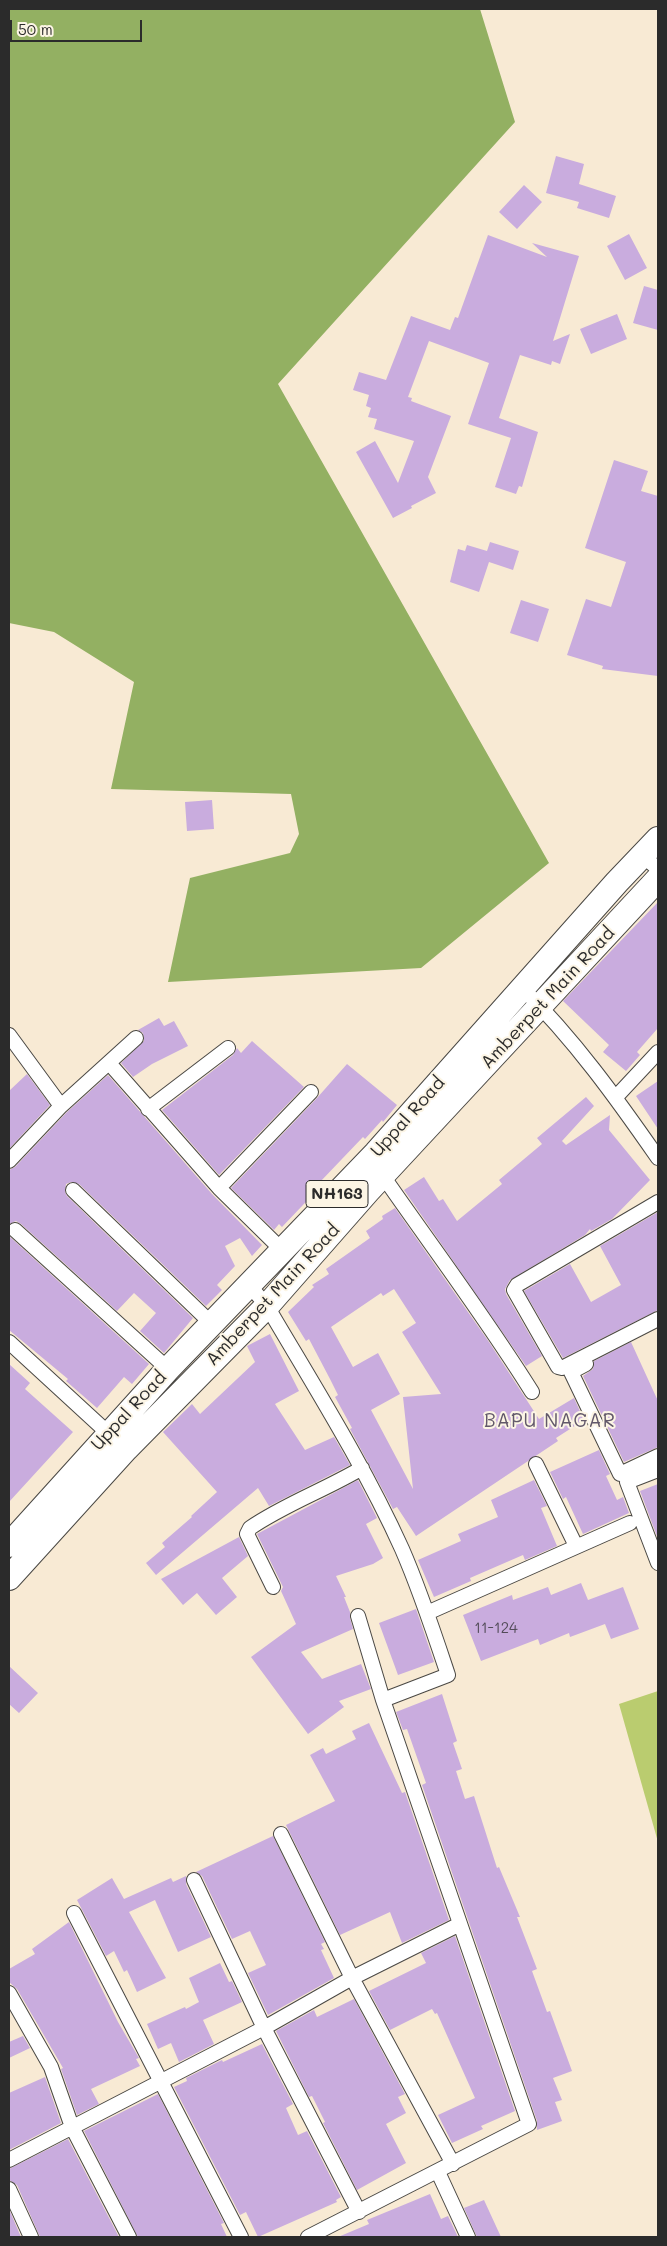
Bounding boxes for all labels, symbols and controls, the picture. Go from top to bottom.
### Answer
scale bar [12,10,145,42]
text: 50 m [18,19,53,39]
street label: Amberpet Main Road [477,923,619,1073]
street label: Uppal Road [366,1072,450,1162]
road number: NH163 [306,1180,368,1208]
street label: Amberpet Main Road [202,1220,344,1370]
street label: Uppal Road [87,1367,171,1455]
district label: BAPU NAGAR [483,1410,617,1432]
house number: 11-124 [474,1619,518,1637]

